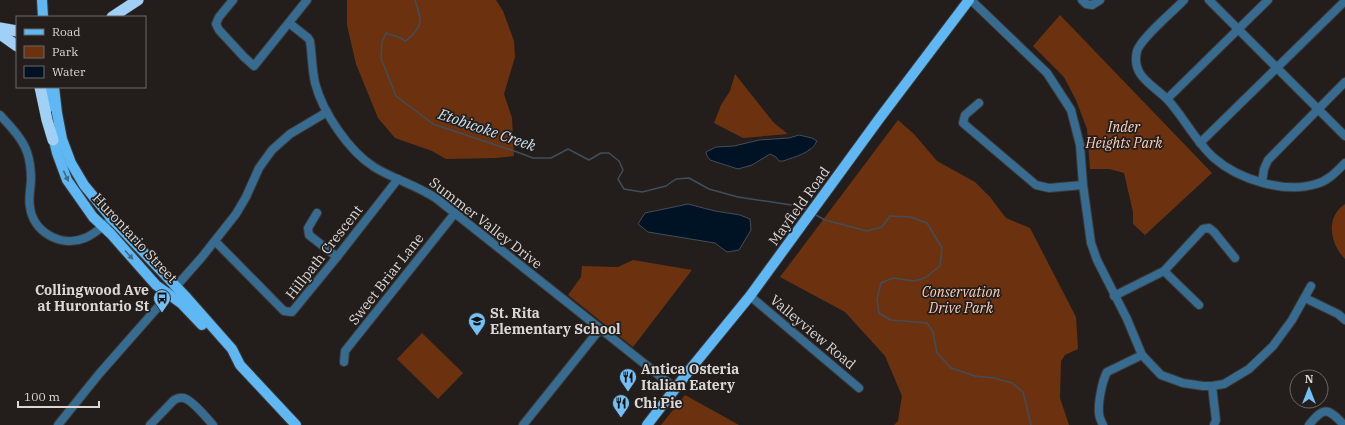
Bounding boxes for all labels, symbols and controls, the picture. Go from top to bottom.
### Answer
legend [16,16,146,88]
text: Road [52,24,81,39]
text: Park [52,44,78,59]
text: Water [52,64,86,79]
water label: Etobicoke Creek [435,104,538,155]
park label: Inder Heights Park [1084,118,1163,152]
street label: Mayfield Road [764,163,834,249]
one-way arrow [63,171,69,182]
street label: Summer Valley Drive [426,173,546,273]
street label: Hurontario Street [89,189,181,287]
street label: Hillpath Crescent [282,201,366,303]
street label: Sweet Briar Lane [345,229,427,329]
one-way arrow [124,250,134,260]
place label: Collingwood Ave at Hurontario St [35,281,149,315]
park label: Conservation Drive Park [922,283,1000,317]
bus stop icon: Collingwood Ave at Hurontario St [152,288,172,313]
street label: Valleyview Road [766,291,860,373]
place label: St. Rita Elementary School [490,304,621,338]
school or university icon: St. Rita Elementary School [467,311,487,336]
place label: Antica Osteria Italian Eatery [641,360,739,394]
restaurant icon: Antica Osteria Italian Eatery [618,367,638,392]
north arrow [1289,369,1329,409]
text: N [1305,372,1314,386]
scale bar [18,383,99,409]
text: 100 m [24,389,60,404]
restaurant icon: Chi Pie [611,393,631,418]
place label: Chi Pie [634,394,683,412]

